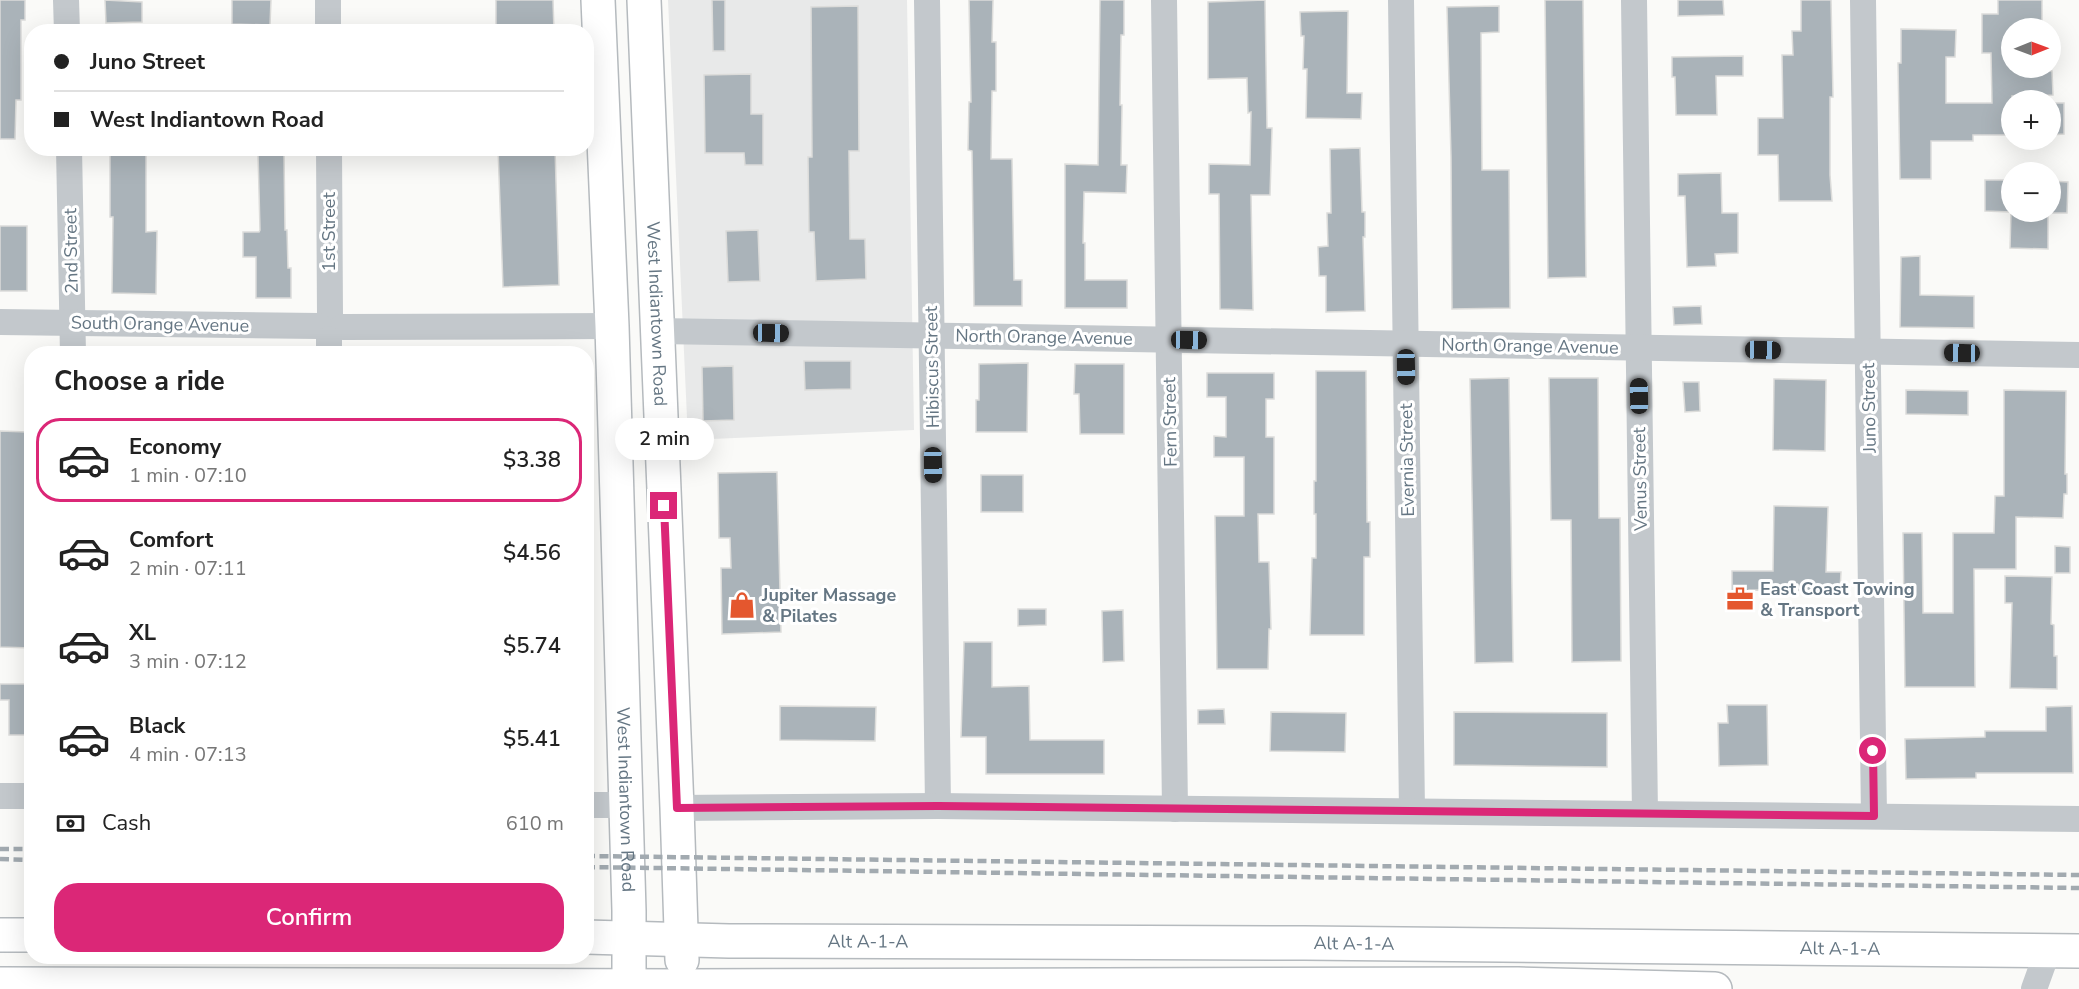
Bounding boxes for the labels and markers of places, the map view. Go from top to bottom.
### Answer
place label: East Coast Towing & Transport [1760,577,1915,622]
place label: Jupiter Massage & Pilates [761,583,896,628]
office icon: East Coast Towing & Transport [1725,584,1755,614]
shop icon: Jupiter Massage & Pilates [727,590,757,620]

